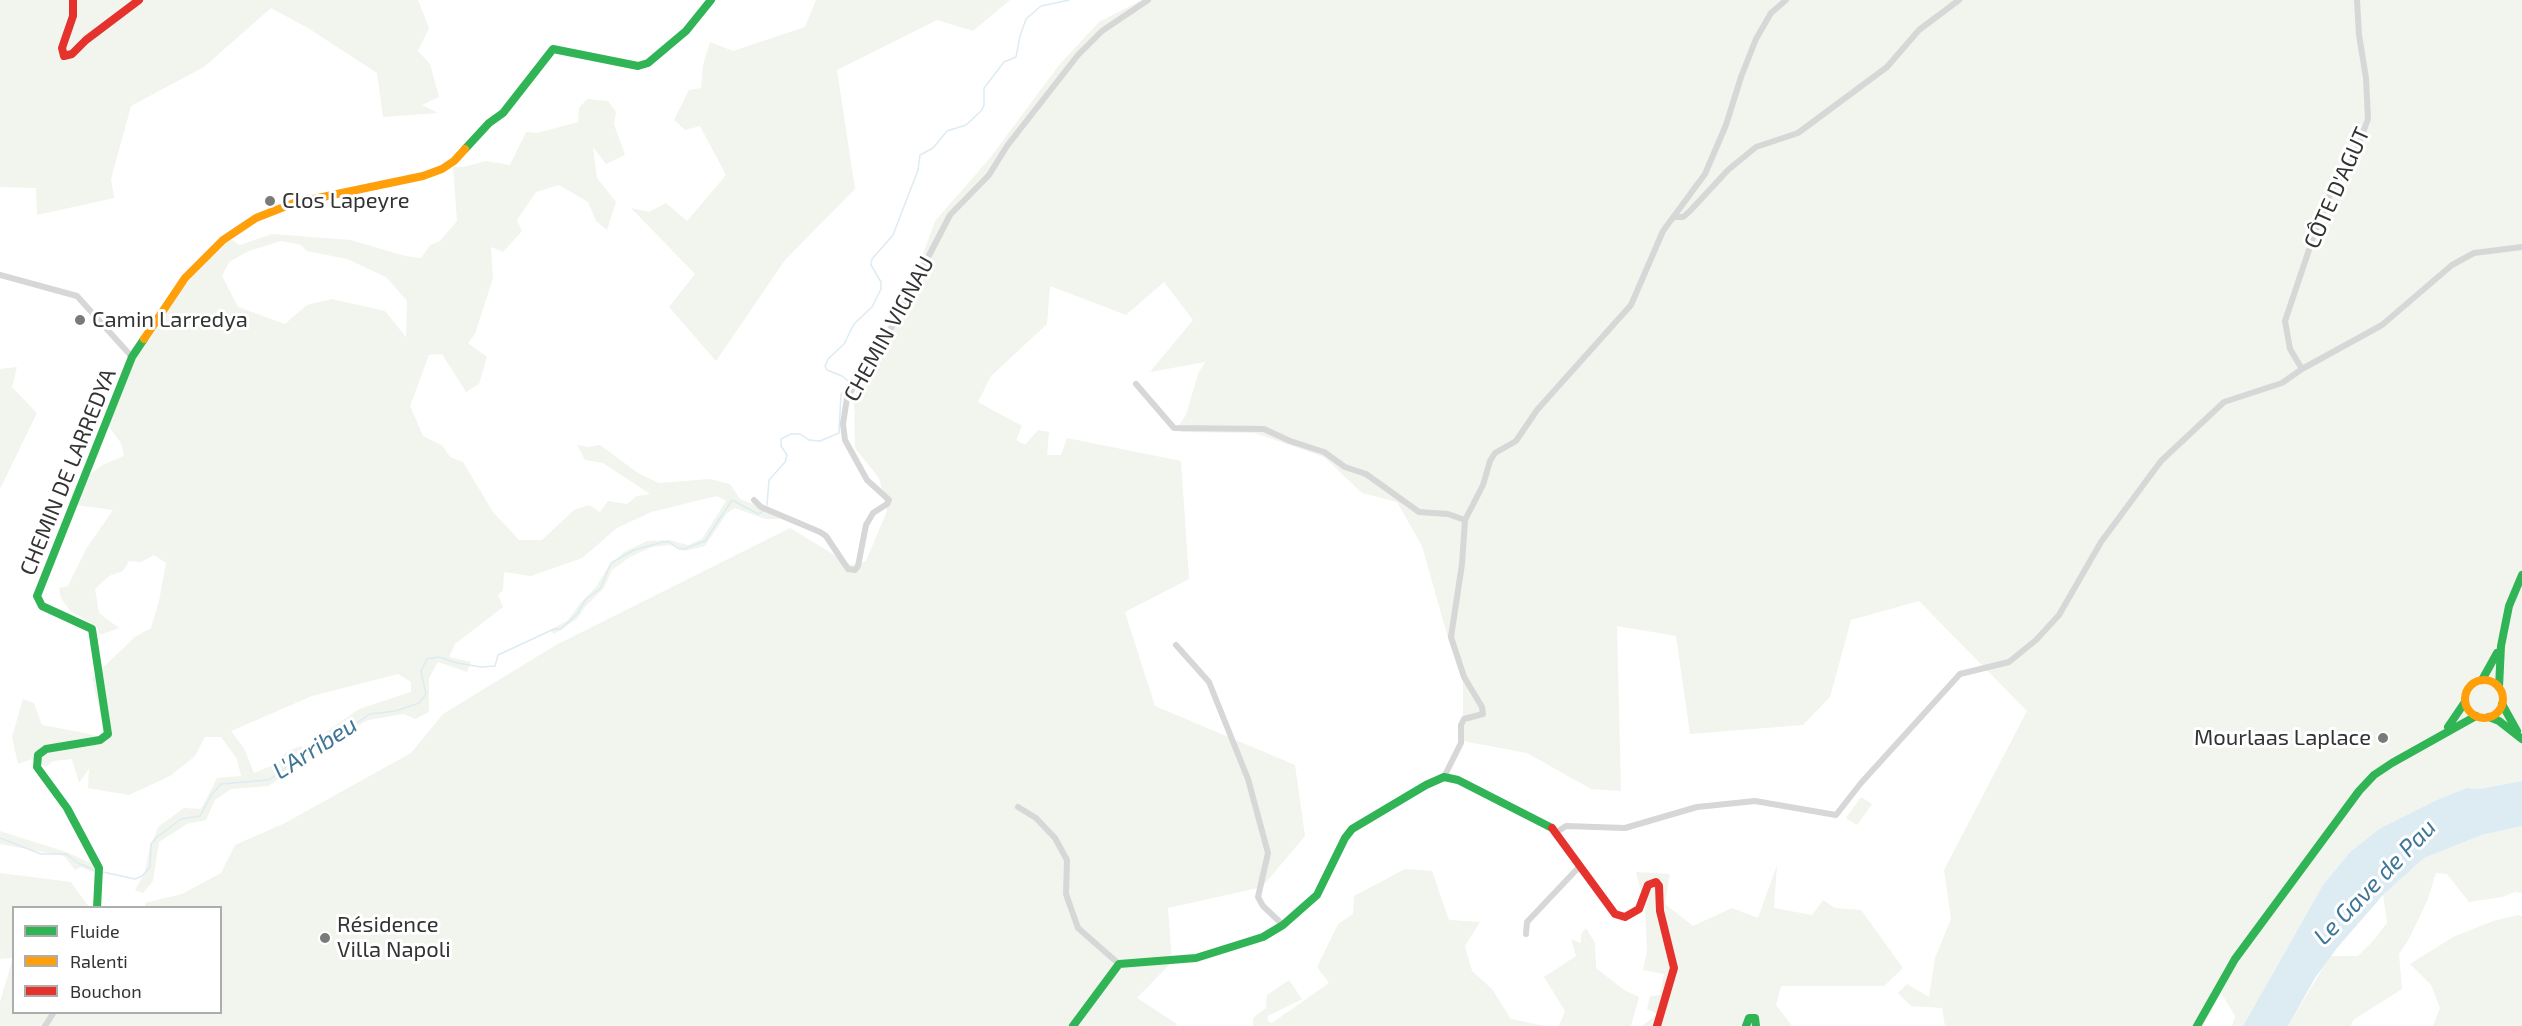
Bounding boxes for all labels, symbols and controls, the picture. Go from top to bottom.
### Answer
street label: CÔTE D'AGUT [2299,123,2375,253]
place label: Clos Lapeyre [282,188,410,214]
marker: Clos Lapeyre [263,194,277,208]
street label: CHEMIN VIGNAU [838,252,940,406]
place label: Camin Larredya [92,307,248,333]
marker: Camin Larredya [73,313,87,327]
street label: CHEMIN DE LARREDYA [14,365,122,579]
water label: L'Arribeu [268,710,362,786]
place label: Mourlaas Laplace [2194,725,2371,751]
marker: Mourlaas Laplace [2376,731,2390,745]
water label: Le Gave de Pau [2308,813,2442,951]
legend [12,906,222,1014]
place label: Résidence Villa Napoli [337,912,451,963]
text: Fluide [70,920,120,942]
marker: Résidence Villa Napoli [318,931,332,945]
text: Ralenti [70,950,128,972]
text: Bouchon [70,980,142,1002]

